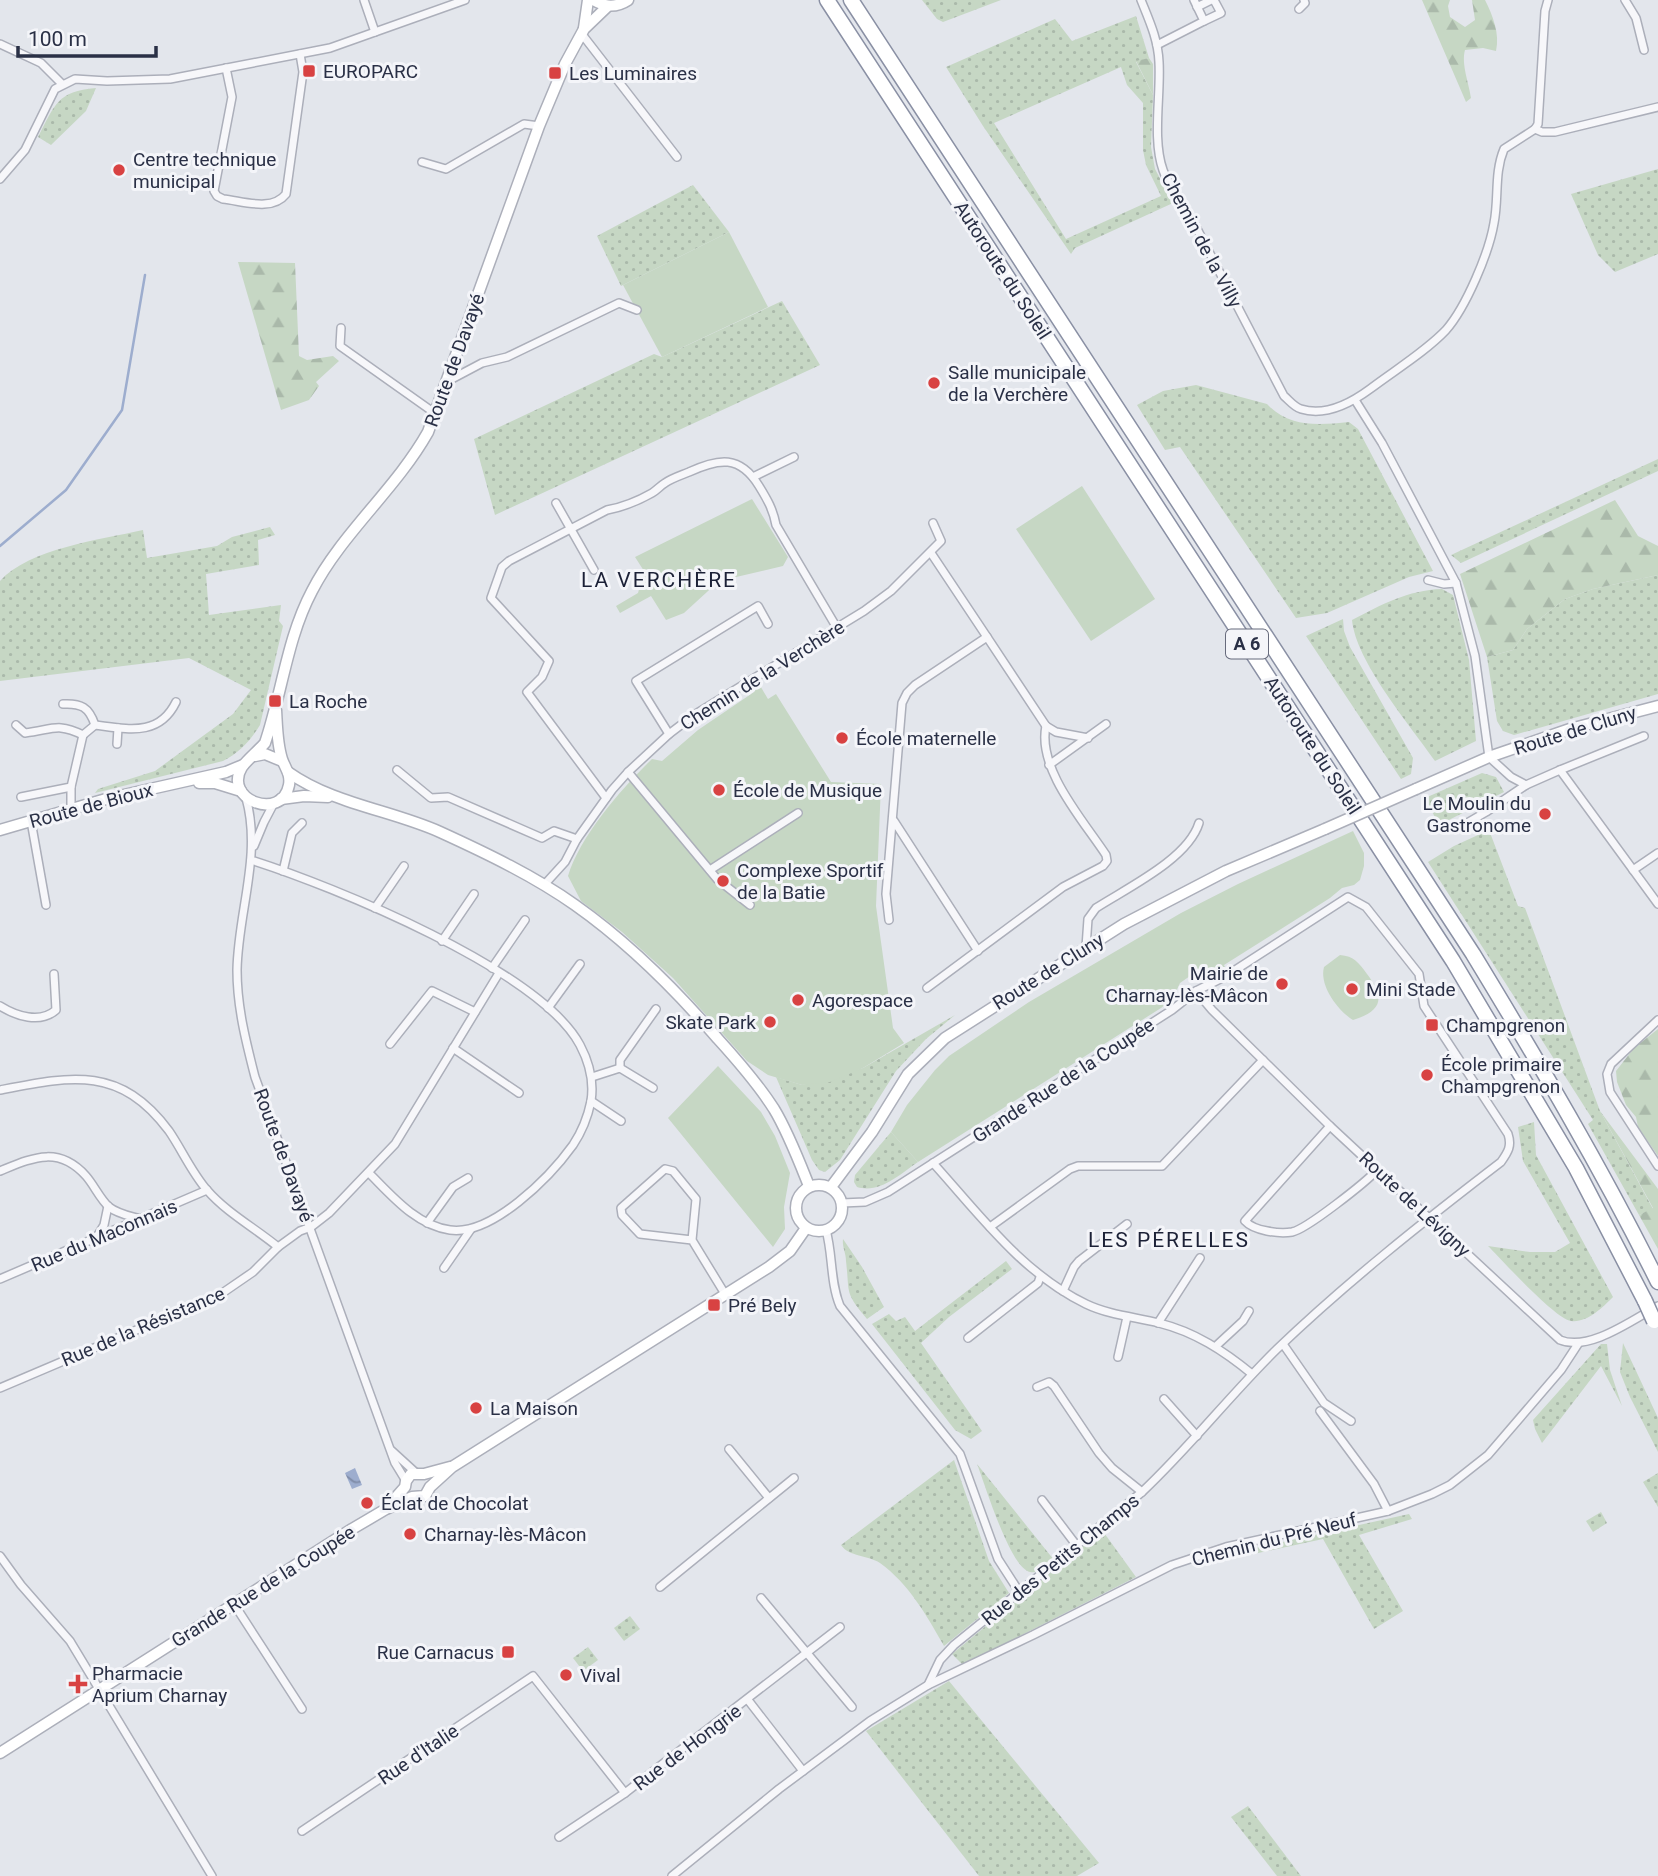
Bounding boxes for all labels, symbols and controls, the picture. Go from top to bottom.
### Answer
scale bar [18,14,156,58]
text: 100 m [28,27,87,51]
place label: EUROPARC [323,60,418,83]
place label: Les Luminaires [569,62,697,85]
marker: EUROPARC [301,63,317,79]
marker: Les Luminaires [547,65,563,81]
place label: Centre technique municipal [133,148,276,193]
marker: Centre technique municipal [111,162,127,178]
street label: Chemin de la Villy [1156,169,1247,312]
street label: Autoroute du Soleil [949,197,1056,344]
street label: Route de Davayé [420,290,489,430]
place label: Salle municipale de la Verchère [948,361,1086,406]
marker: Salle municipale de la Verchère [926,375,942,391]
district label: LA VERCHÈRE [581,568,737,592]
street label: Chemin de la Verchère [676,615,849,735]
road number: A 6 [1226,630,1268,658]
street label: Autoroute du Soleil [1259,672,1366,819]
place label: La Roche [289,690,367,713]
marker: La Roche [267,693,283,709]
street label: Route de Cluny [1511,701,1639,760]
place label: École maternelle [856,727,996,750]
marker: École maternelle [834,730,850,746]
street label: Route de Bioux [27,778,156,833]
place label: École de Musique [733,779,882,802]
marker: École de Musique [711,782,727,798]
place label: Le Moulin du Gastronome [1422,792,1531,837]
marker: Le Moulin du Gastronome [1537,806,1553,822]
place label: Complexe Sportif de la Batie [737,859,884,904]
marker: Complexe Sportif de la Batie [715,873,731,889]
street label: Route de Cluny [989,928,1108,1015]
place label: Mairie de Charnay-lès-Mâcon [1106,962,1268,1007]
marker: Mairie de Charnay-lès-Mâcon [1274,976,1290,992]
place label: Mini Stade [1366,978,1456,1001]
marker: Mini Stade [1344,981,1360,997]
place label: Agorespace [812,989,913,1012]
marker: Agorespace [790,992,806,1008]
place label: Skate Park [665,1011,756,1034]
street label: Grande Rue de la Coupée [968,1013,1158,1148]
marker: Skate Park [762,1014,778,1030]
place label: Champgrenon [1446,1014,1565,1037]
marker: Champgrenon [1424,1017,1440,1033]
place label: École primaire Champgrenon [1441,1053,1562,1098]
marker: École primaire Champgrenon [1419,1067,1435,1083]
street label: Route de Davayé [249,1085,318,1225]
street label: Route de Lévigny [1354,1147,1475,1262]
street label: Rue du Maconnais [28,1194,181,1277]
district label: LES PÉRELLES [1088,1228,1250,1252]
street label: Rue de la Résistance [58,1282,228,1371]
place label: Pré Bely [728,1294,797,1317]
marker: Pré Bely [706,1297,722,1313]
place label: La Maison [490,1397,578,1420]
marker: La Maison [468,1400,484,1416]
street label: Rue des Petits Champs [977,1489,1144,1630]
place label: Éclat de Chocolat [381,1492,529,1515]
marker: Éclat de Chocolat [359,1495,375,1511]
street label: Chemin du Pré Neuf [1189,1508,1359,1571]
street label: Grande Rue de la Coupée [167,1521,359,1652]
place label: Charnay-lès-Mâcon [424,1523,586,1546]
marker: Charnay-lès-Mâcon [402,1526,418,1542]
place label: Rue Carnacus [377,1641,494,1664]
marker: Rue Carnacus [500,1644,516,1660]
place label: Pharmacie Aprium Charnay [92,1662,227,1707]
place label: Vival [580,1664,621,1687]
marker: Vival [558,1667,574,1683]
marker: Pharmacie Aprium Charnay [70,1676,86,1692]
street label: Rue de Hongrie [629,1699,746,1795]
street label: Rue d'Italie [374,1719,463,1790]

